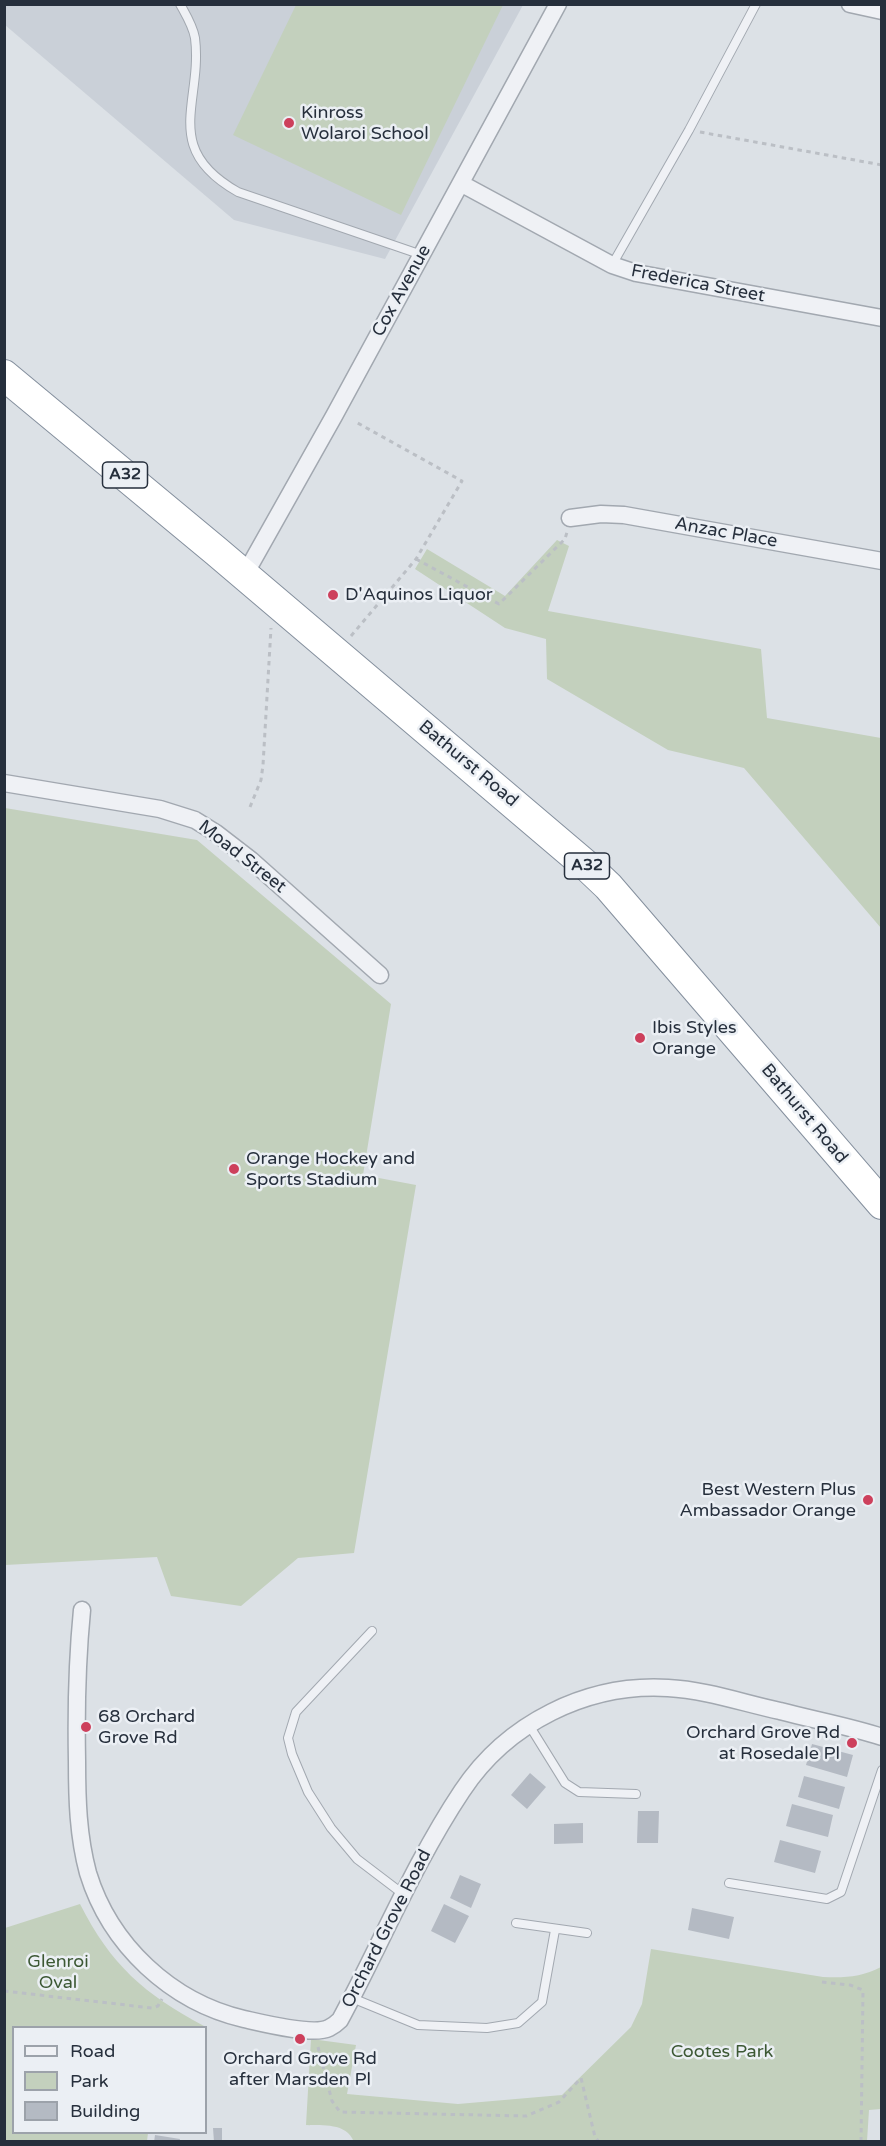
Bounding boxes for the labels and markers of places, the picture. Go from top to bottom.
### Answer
place label: Kinross Wolaroi School [301,102,429,144]
marker: Kinross Wolaroi School [282,116,296,130]
place label: D'Aquinos Liquor [345,584,493,606]
marker: D'Aquinos Liquor [326,588,340,602]
place label: Ibis Styles Orange [652,1017,737,1060]
marker: Ibis Styles Orange [633,1031,647,1045]
place label: Orange Hockey and Sports Stadium [246,1148,415,1190]
marker: Orange Hockey and Sports Stadium [227,1162,241,1176]
place label: Best Western Plus Ambassador Orange [679,1479,856,1522]
marker: Best Western Plus Ambassador Orange [861,1493,875,1507]
place label: 68 Orchard Grove Rd [98,1706,195,1748]
marker: 68 Orchard Grove Rd [79,1720,93,1734]
place label: Orchard Grove Rd at Rosedale Pl [686,1722,840,1764]
marker: Orchard Grove Rd at Rosedale Pl [845,1736,859,1750]
marker: Orchard Grove Rd after Marsden Pl [293,2032,307,2046]
place label: Orchard Grove Rd after Marsden Pl [223,2048,377,2090]

